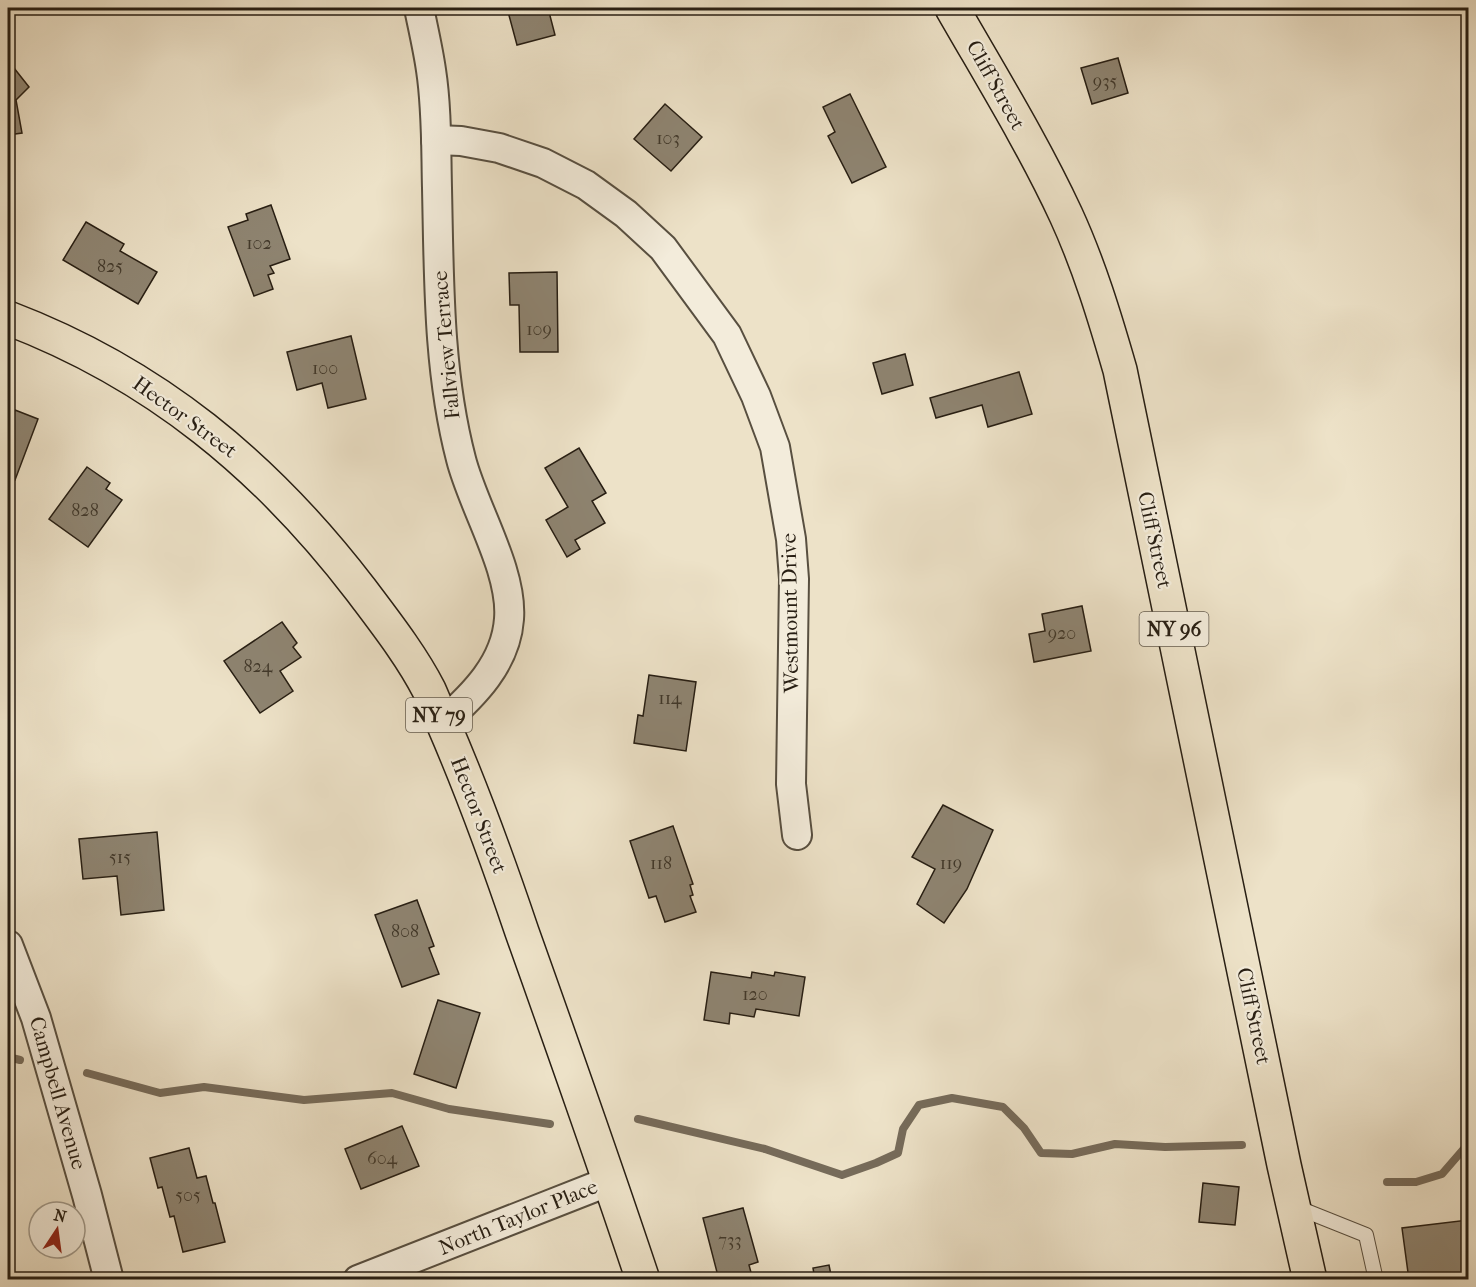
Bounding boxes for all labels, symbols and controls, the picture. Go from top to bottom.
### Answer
street label: Cliff Street [962,36,1031,134]
house number: 935 [1093,71,1118,92]
house number: 103 [656,128,680,149]
house number: 102 [246,233,272,254]
house number: 825 [97,256,123,277]
street label: Fallview Terrace [428,270,464,420]
house number: 109 [526,319,552,340]
house number: 100 [312,358,338,379]
street label: Hector Street [128,371,242,463]
street label: Cliff Street [1133,489,1177,591]
house number: 828 [71,500,99,521]
street label: Westmount Drive [777,533,803,694]
road number: NY 96 [1140,612,1208,646]
house number: 920 [1048,623,1076,644]
house number: 824 [244,656,273,677]
house number: 114 [658,688,682,709]
road number: NY 79 [406,698,472,732]
street label: Hector Street [446,753,512,877]
house number: 515 [109,847,131,868]
house number: 118 [650,853,672,874]
house number: 119 [940,853,962,874]
house number: 808 [391,921,419,942]
street label: Cliff Street [1232,965,1276,1067]
house number: 120 [742,984,768,1005]
street label: Campbell Avenue [25,1014,91,1172]
house number: 604 [367,1148,397,1169]
street label: North Taylor Place [435,1174,601,1260]
house number: 505 [175,1185,201,1206]
north arrow [27,1200,87,1260]
text: N [52,1205,69,1227]
house number: 733 [718,1230,742,1251]

